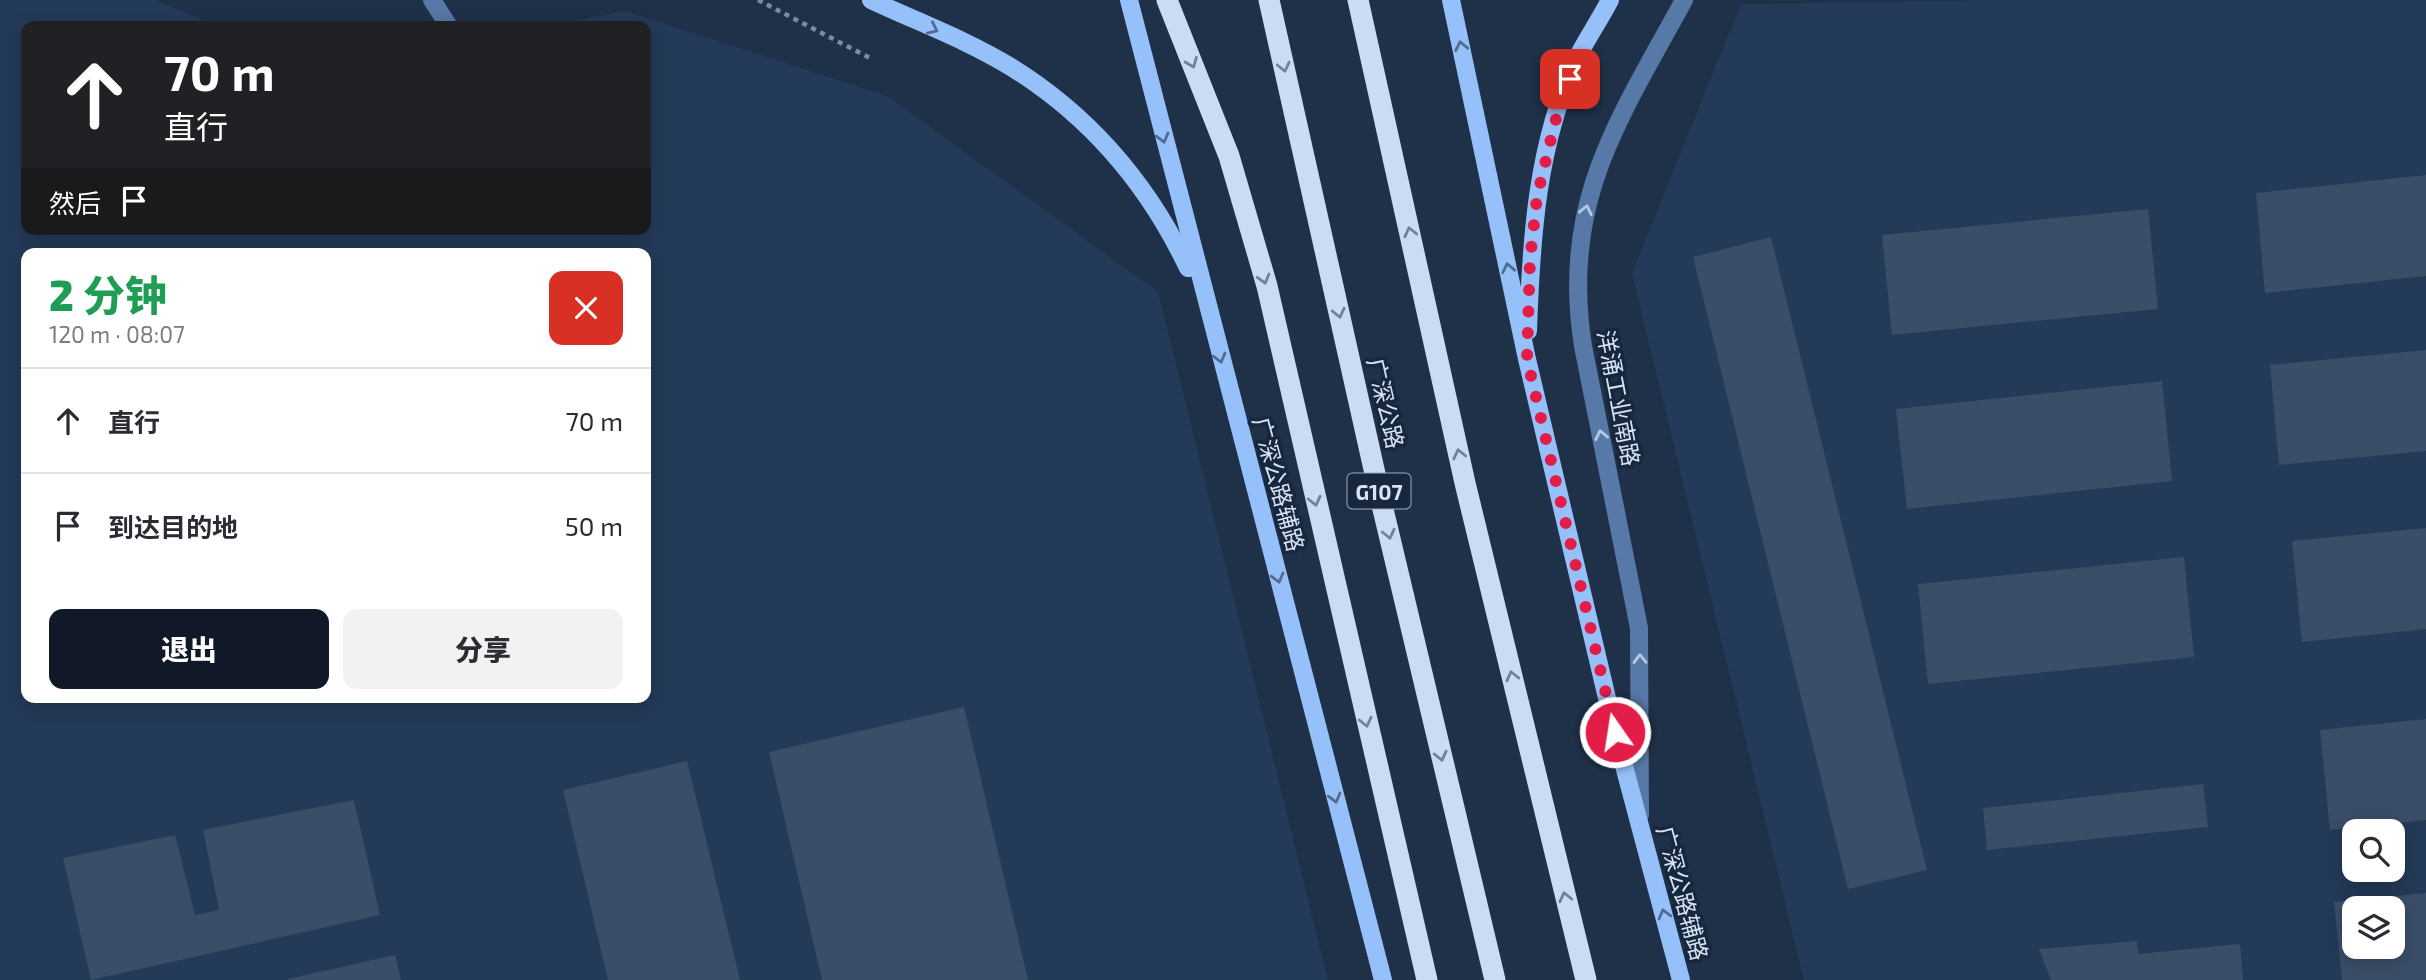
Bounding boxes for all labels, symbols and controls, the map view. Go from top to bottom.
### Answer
one-way arrow [926,21,938,35]
one-way arrow [1454,40,1469,52]
text: 70 m [164,42,275,101]
icon: ahead [49,49,140,140]
pin [1540,49,1600,109]
one-way arrow [1183,57,1197,69]
icon: arrive [1551,60,1589,98]
one-way arrow [1276,61,1290,73]
text: 直行 [164,107,228,145]
one-way arrow [1155,131,1169,143]
icon: arrive [115,182,153,220]
text: 然后 [49,187,101,218]
one-way arrow [1577,204,1592,216]
one-way arrow [1403,226,1418,238]
one-way arrow [1501,262,1516,274]
text: 2 分钟 [49,269,167,319]
button: close [549,271,623,345]
one-way arrow [1256,273,1271,285]
one-way arrow [1331,307,1345,319]
text: 120 m · 08:07 [49,320,185,348]
street label: 洋涌工业南路 [1592,328,1646,468]
one-way arrow [1212,352,1226,364]
street label: 广深公路 [1362,355,1410,451]
icon: ahead [49,402,87,440]
text: 70 m [565,405,623,436]
text: 直行 [108,406,160,437]
street label: 广深公路辅路 [1248,414,1310,554]
one-way arrow [1595,429,1610,441]
one-way arrow [1453,449,1467,461]
road number: G107 [1348,474,1410,508]
one-way arrow [1307,494,1321,506]
icon: arrive [49,507,87,545]
text: 50 m [565,510,623,541]
text: 到达目的地 [108,511,238,542]
one-way arrow [1381,528,1395,540]
one-way arrow [1270,572,1284,584]
button: 退出 [49,609,329,689]
button: 分享 [343,609,623,689]
one-way arrow [1632,653,1648,664]
one-way arrow [1505,670,1520,682]
position arrow [1578,695,1652,769]
one-way arrow [1357,716,1372,728]
one-way arrow [1433,750,1448,762]
one-way arrow [1327,792,1342,804]
map controls [2342,819,2405,959]
button: search [2342,819,2405,882]
street label: 广深公路辅路 [1652,823,1714,963]
one-way arrow [1559,891,1573,903]
button: layers [2342,896,2405,959]
one-way arrow [1658,908,1672,920]

